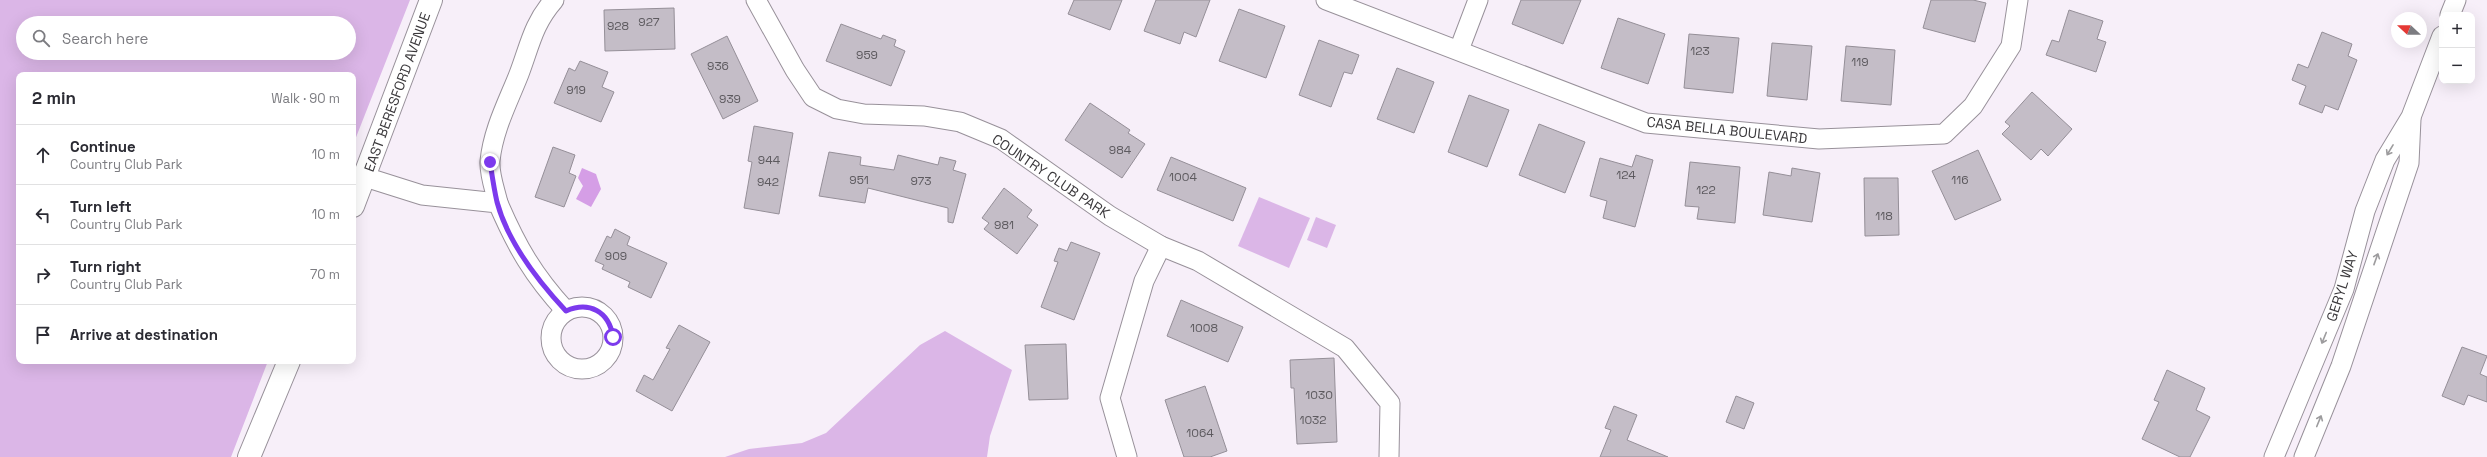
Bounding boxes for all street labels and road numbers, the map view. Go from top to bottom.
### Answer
street label: EAST BERESFORD AVENUE [360,10,434,174]
street label: CASA BELLA BOULEVARD [1646,113,1808,147]
street label: COUNTRY CLUB PARK [989,130,1114,222]
street label: GERYL WAY [2322,248,2362,324]

